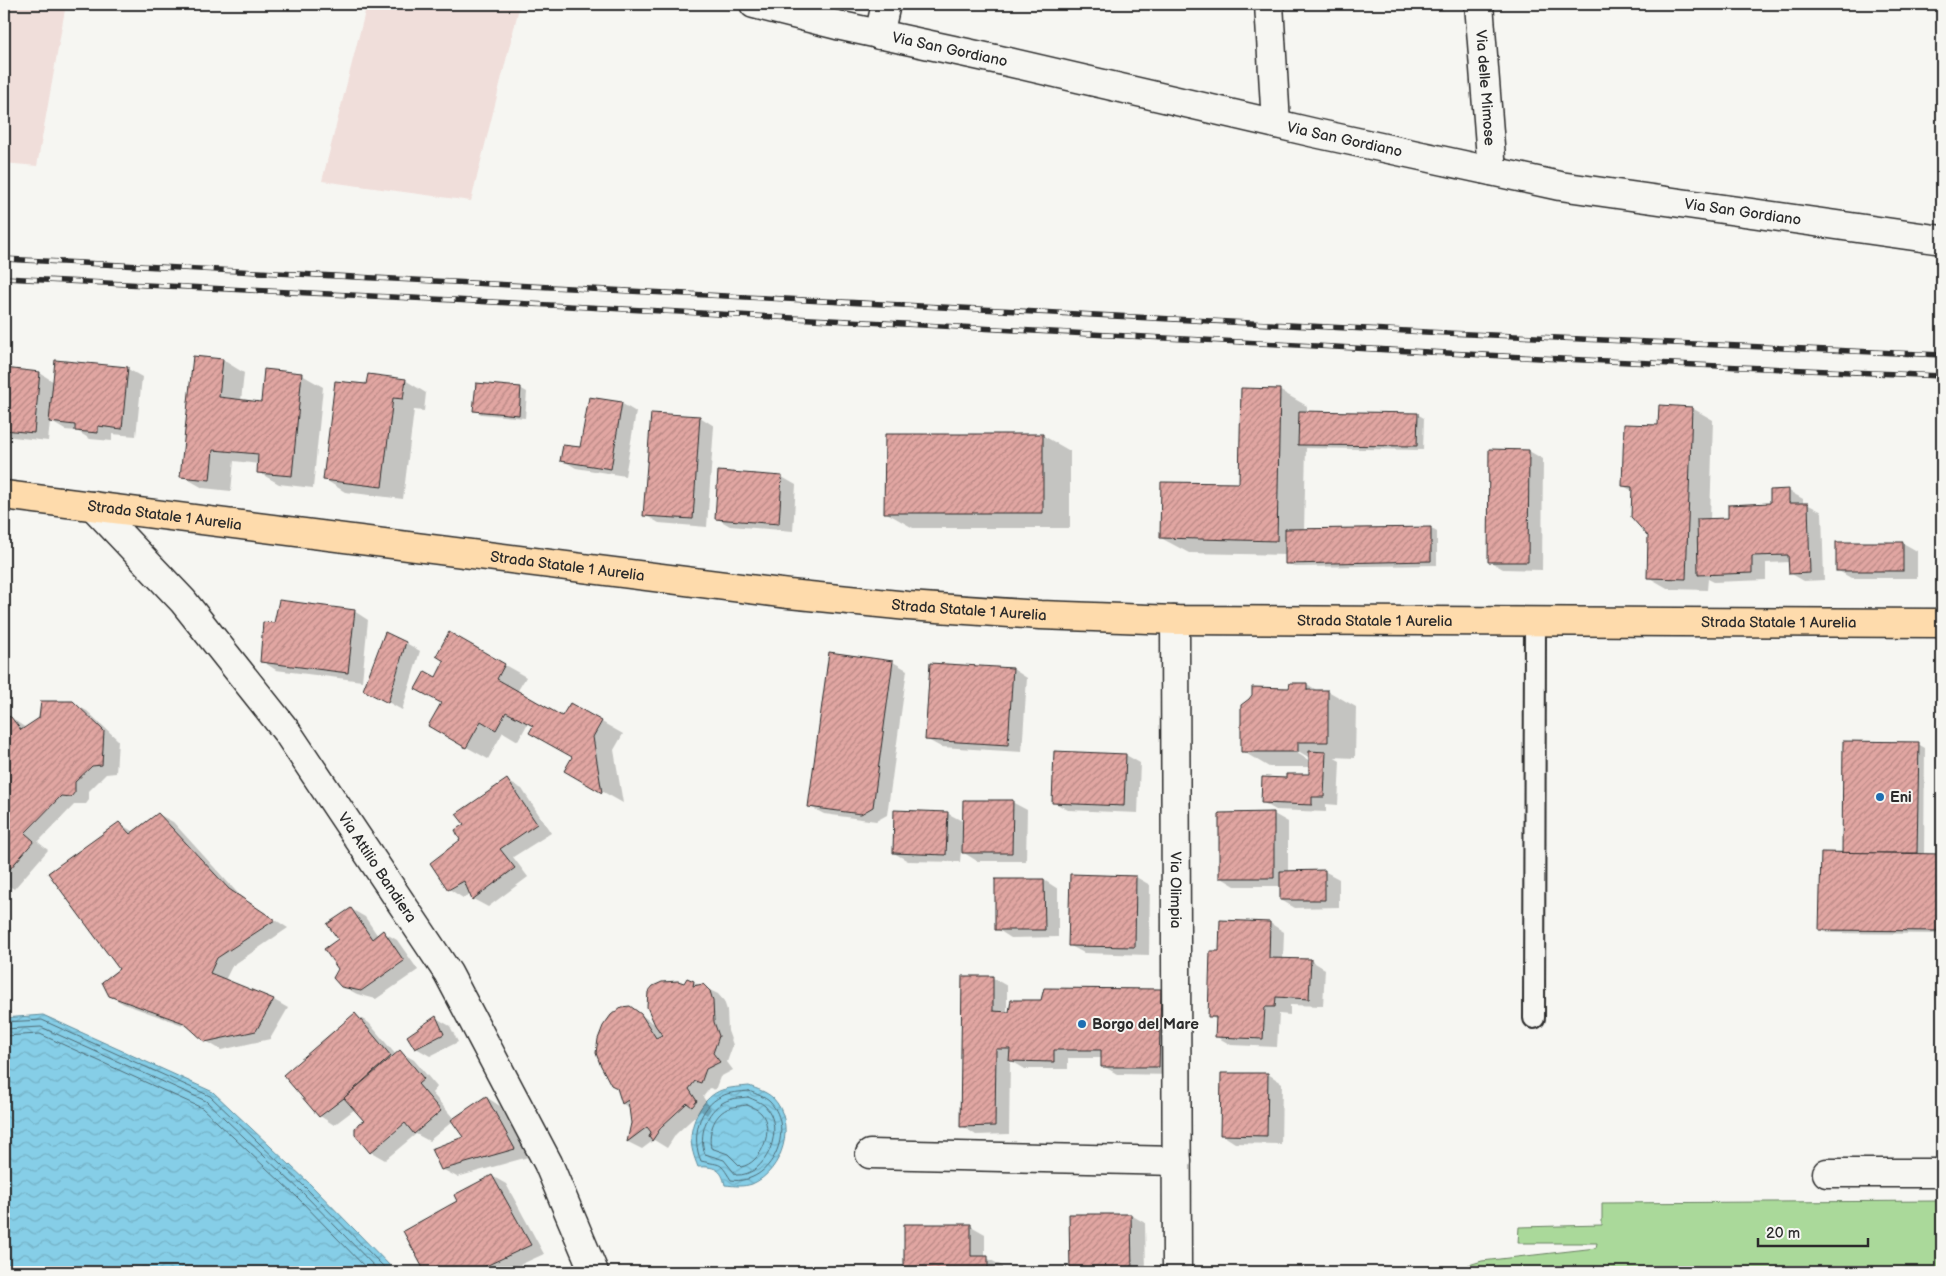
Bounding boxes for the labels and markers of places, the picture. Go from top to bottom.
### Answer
place label: Eni [1890,788,1912,807]
marker: Eni [1874,791,1886,803]
place label: Borgo del Mare [1092,1015,1199,1034]
marker: Borgo del Mare [1076,1018,1088,1030]

